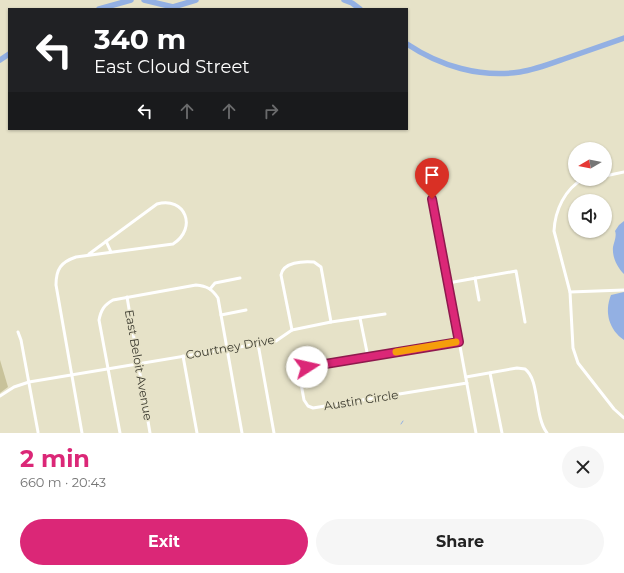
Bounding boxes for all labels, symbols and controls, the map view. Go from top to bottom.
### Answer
text: 340 m [94,22,186,56]
icon: left [28,24,80,76]
text: East Cloud Street [94,56,250,78]
icon: left [134,100,156,122]
icon: ahead [176,100,198,122]
icon: ahead [218,100,240,122]
icon: right [260,100,282,122]
north arrow [568,142,612,186]
map controls [568,142,612,238]
pin [415,158,449,199]
icon: arrive [421,164,443,186]
button: sound [568,194,612,238]
street label: East Beloit Avenue [122,308,156,422]
street label: Courtney Drive [184,332,276,362]
position arrow [286,346,328,388]
street label: Austin Circle [323,387,399,413]
text: 2 min [20,444,90,473]
button: close [562,446,604,488]
text: 660 m · 20:43 [20,474,106,490]
button: Exit [20,519,308,565]
button: Share [316,519,604,565]

